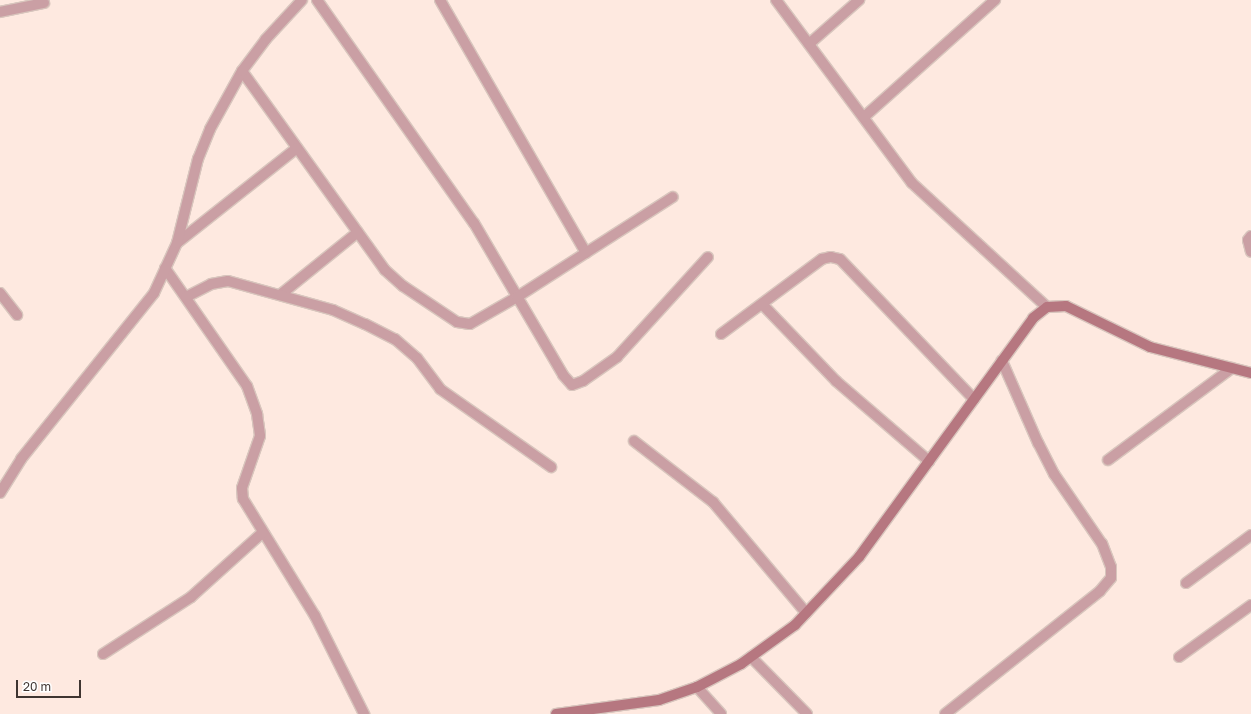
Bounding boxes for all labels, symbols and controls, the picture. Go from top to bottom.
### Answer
scale bar [18,672,83,698]
text: 20 m [23,679,51,694]

